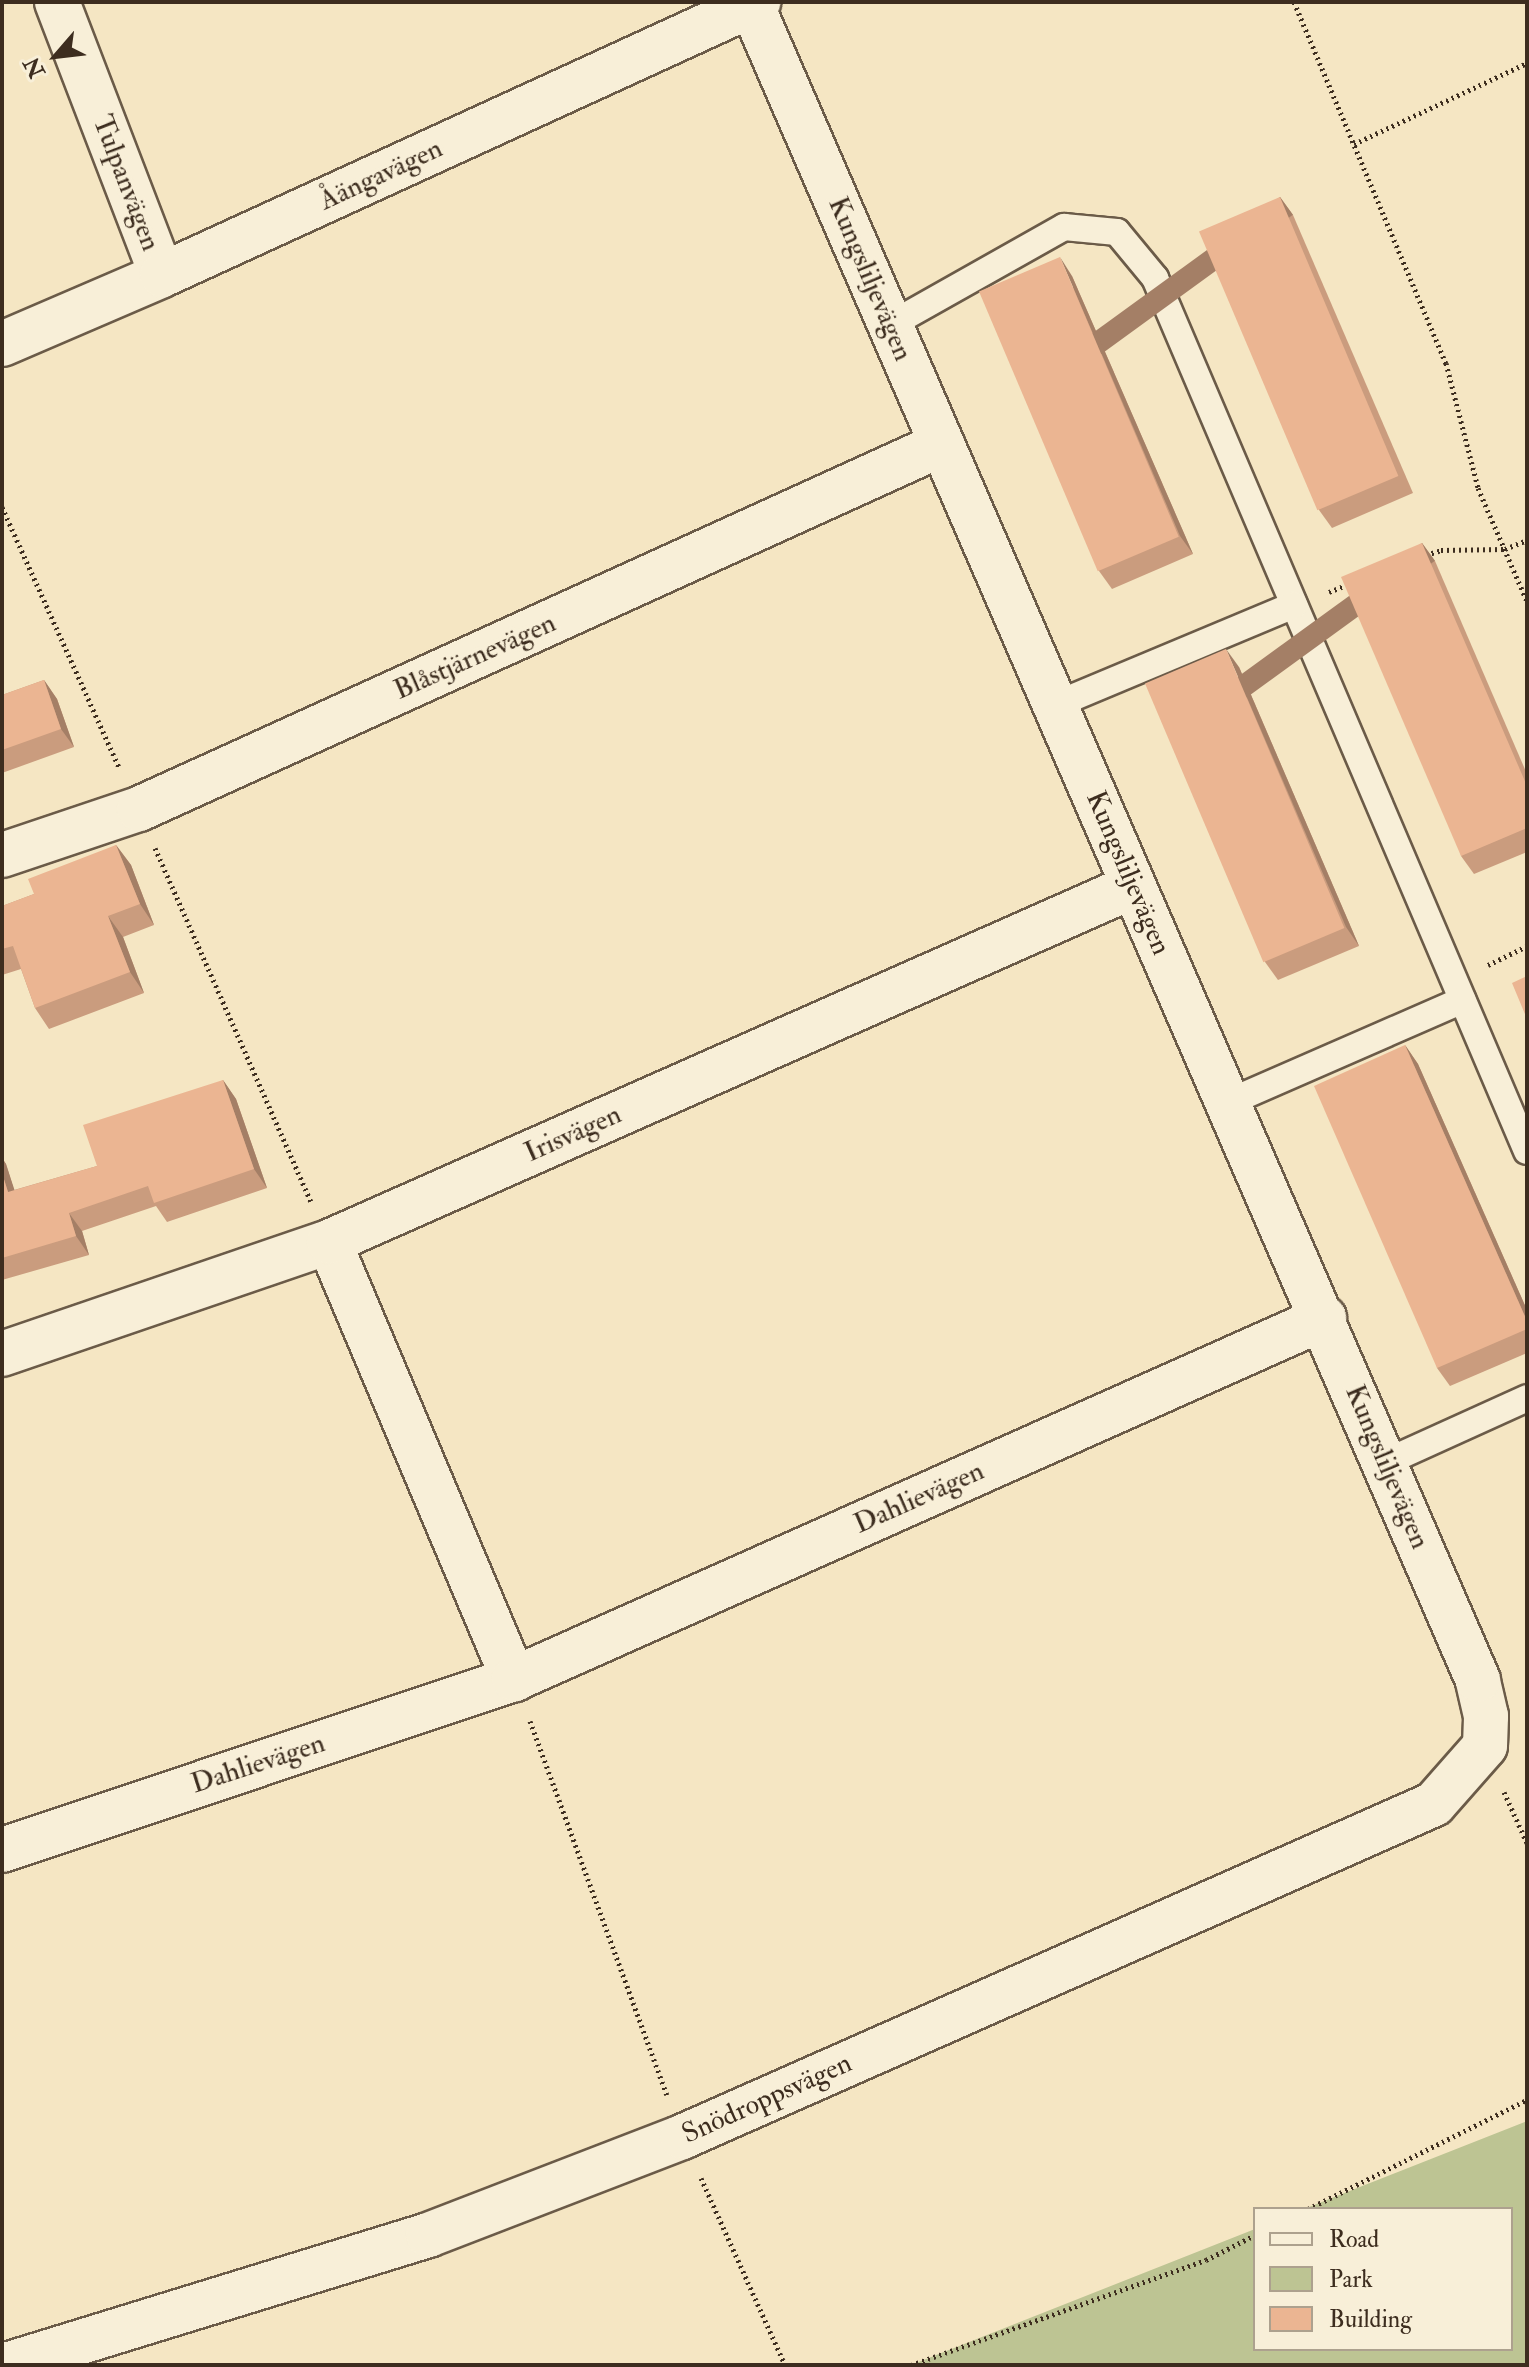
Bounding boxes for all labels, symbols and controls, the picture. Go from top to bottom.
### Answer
north arrow [16,16,96,96]
text: N [18,52,52,83]
street label: Tulpanvägen [85,110,167,256]
street label: Åängavägen [314,132,448,218]
street label: Kungsliljevägen [820,192,920,366]
street label: Blåstjärnevägen [389,606,561,708]
street label: Kungsliljevägen [1078,786,1178,960]
street label: Irisvägen [520,1098,626,1170]
street label: Kungsliljevägen [1337,1380,1437,1554]
street label: Dahlievägen [849,1454,989,1542]
street label: Dahlievägen [187,1727,329,1801]
street label: Snödroppsvägen [677,2047,857,2151]
legend [1253,2207,1513,2351]
text: Road [1329,2224,1379,2255]
text: Park [1329,2264,1373,2295]
text: Building [1329,2304,1412,2335]

